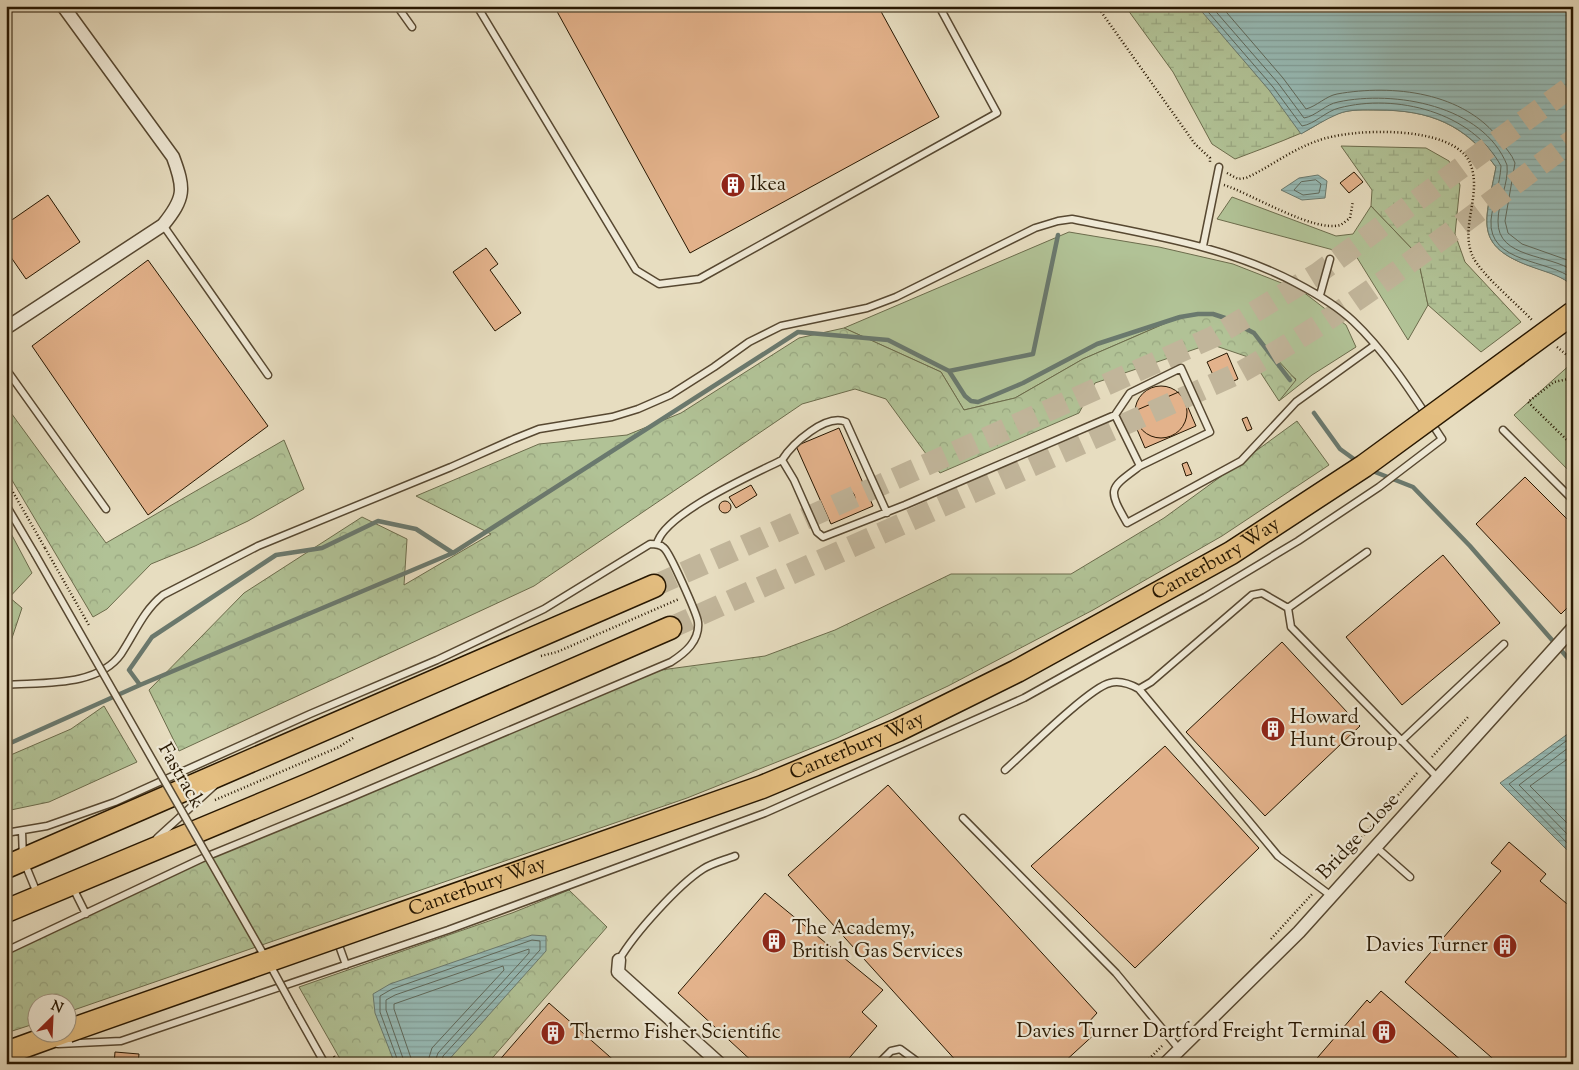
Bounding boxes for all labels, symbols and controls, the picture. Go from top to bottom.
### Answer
place label: Ikea [750,171,786,200]
building icon: Ikea [720,172,746,198]
street label: Canterbury Way [1147,510,1286,608]
place label: Howard Hunt Group [1290,704,1397,756]
street label: Canterbury Way [785,705,930,788]
building icon: Howard Hunt Group [1260,716,1286,742]
street label: Fastrack [150,738,210,814]
street label: Bridge Close [1311,787,1407,887]
street label: Canterbury Way [405,849,550,925]
place label: The Academy, British Gas Services [792,915,963,967]
building icon: The Academy, British Gas Services [761,928,787,954]
place label: Davies Turner [1366,932,1488,961]
building icon: Davies Turner [1492,933,1518,959]
north arrow [28,992,78,1042]
text: N [47,997,66,1019]
place label: Davies Turner Dartford Freight Terminal [1017,1018,1366,1047]
place label: Thermo Fisher Scientific [570,1019,781,1048]
building icon: Davies Turner Dartford Freight Terminal [1371,1019,1397,1045]
building icon: Thermo Fisher Scientific [540,1020,566,1046]

